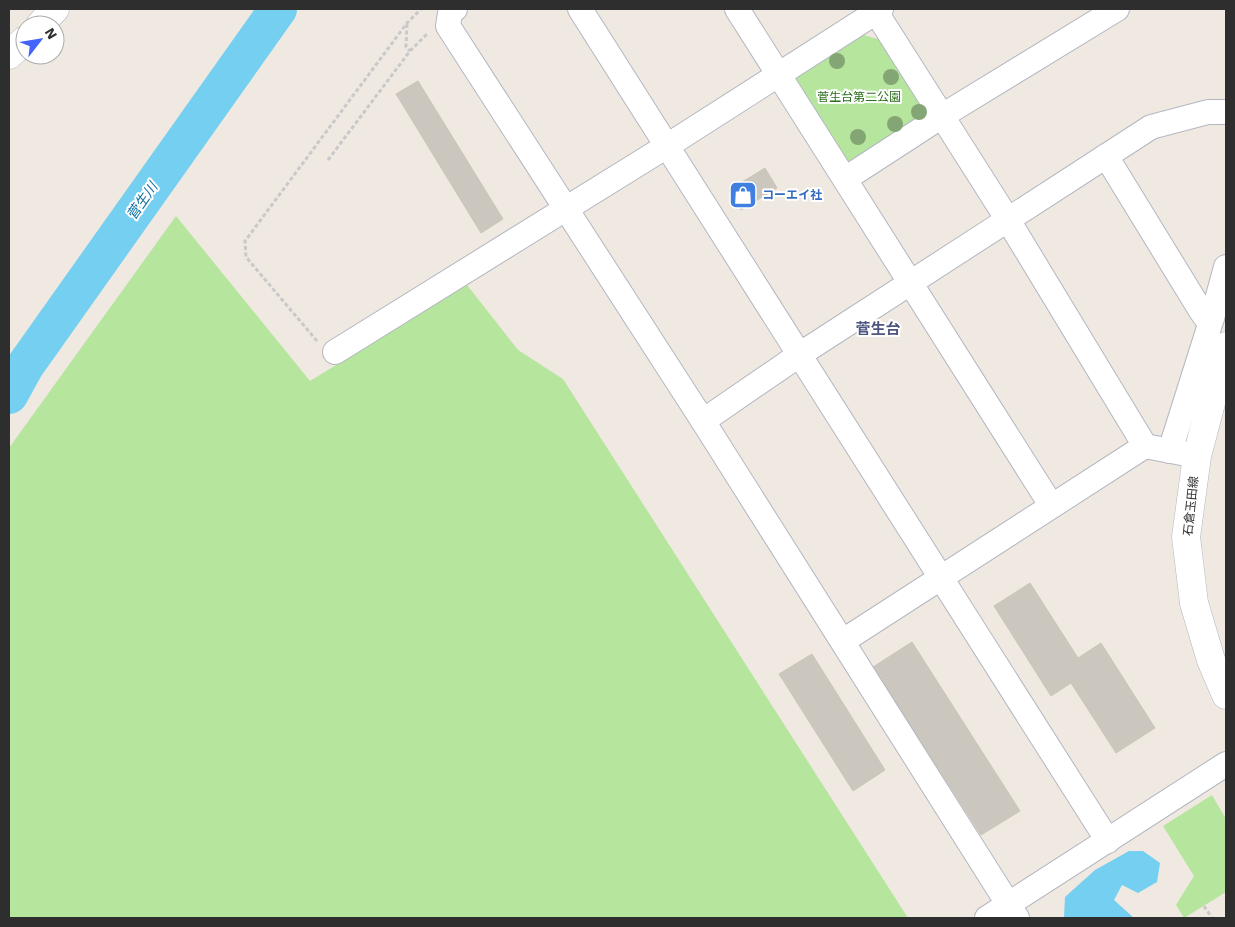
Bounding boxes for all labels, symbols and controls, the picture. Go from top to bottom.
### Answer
north arrow [15,15,65,65]
text: N [42,25,61,42]
park label: 菅生台第二公園 [817,90,901,104]
water label: 菅生川 [123,178,162,223]
shop icon: コーエイ社 [728,180,758,210]
place label: コーエイ社 [762,188,822,202]
district label: 菅生台 [855,320,901,338]
street label: 石倉玉田線 [1181,475,1201,537]

